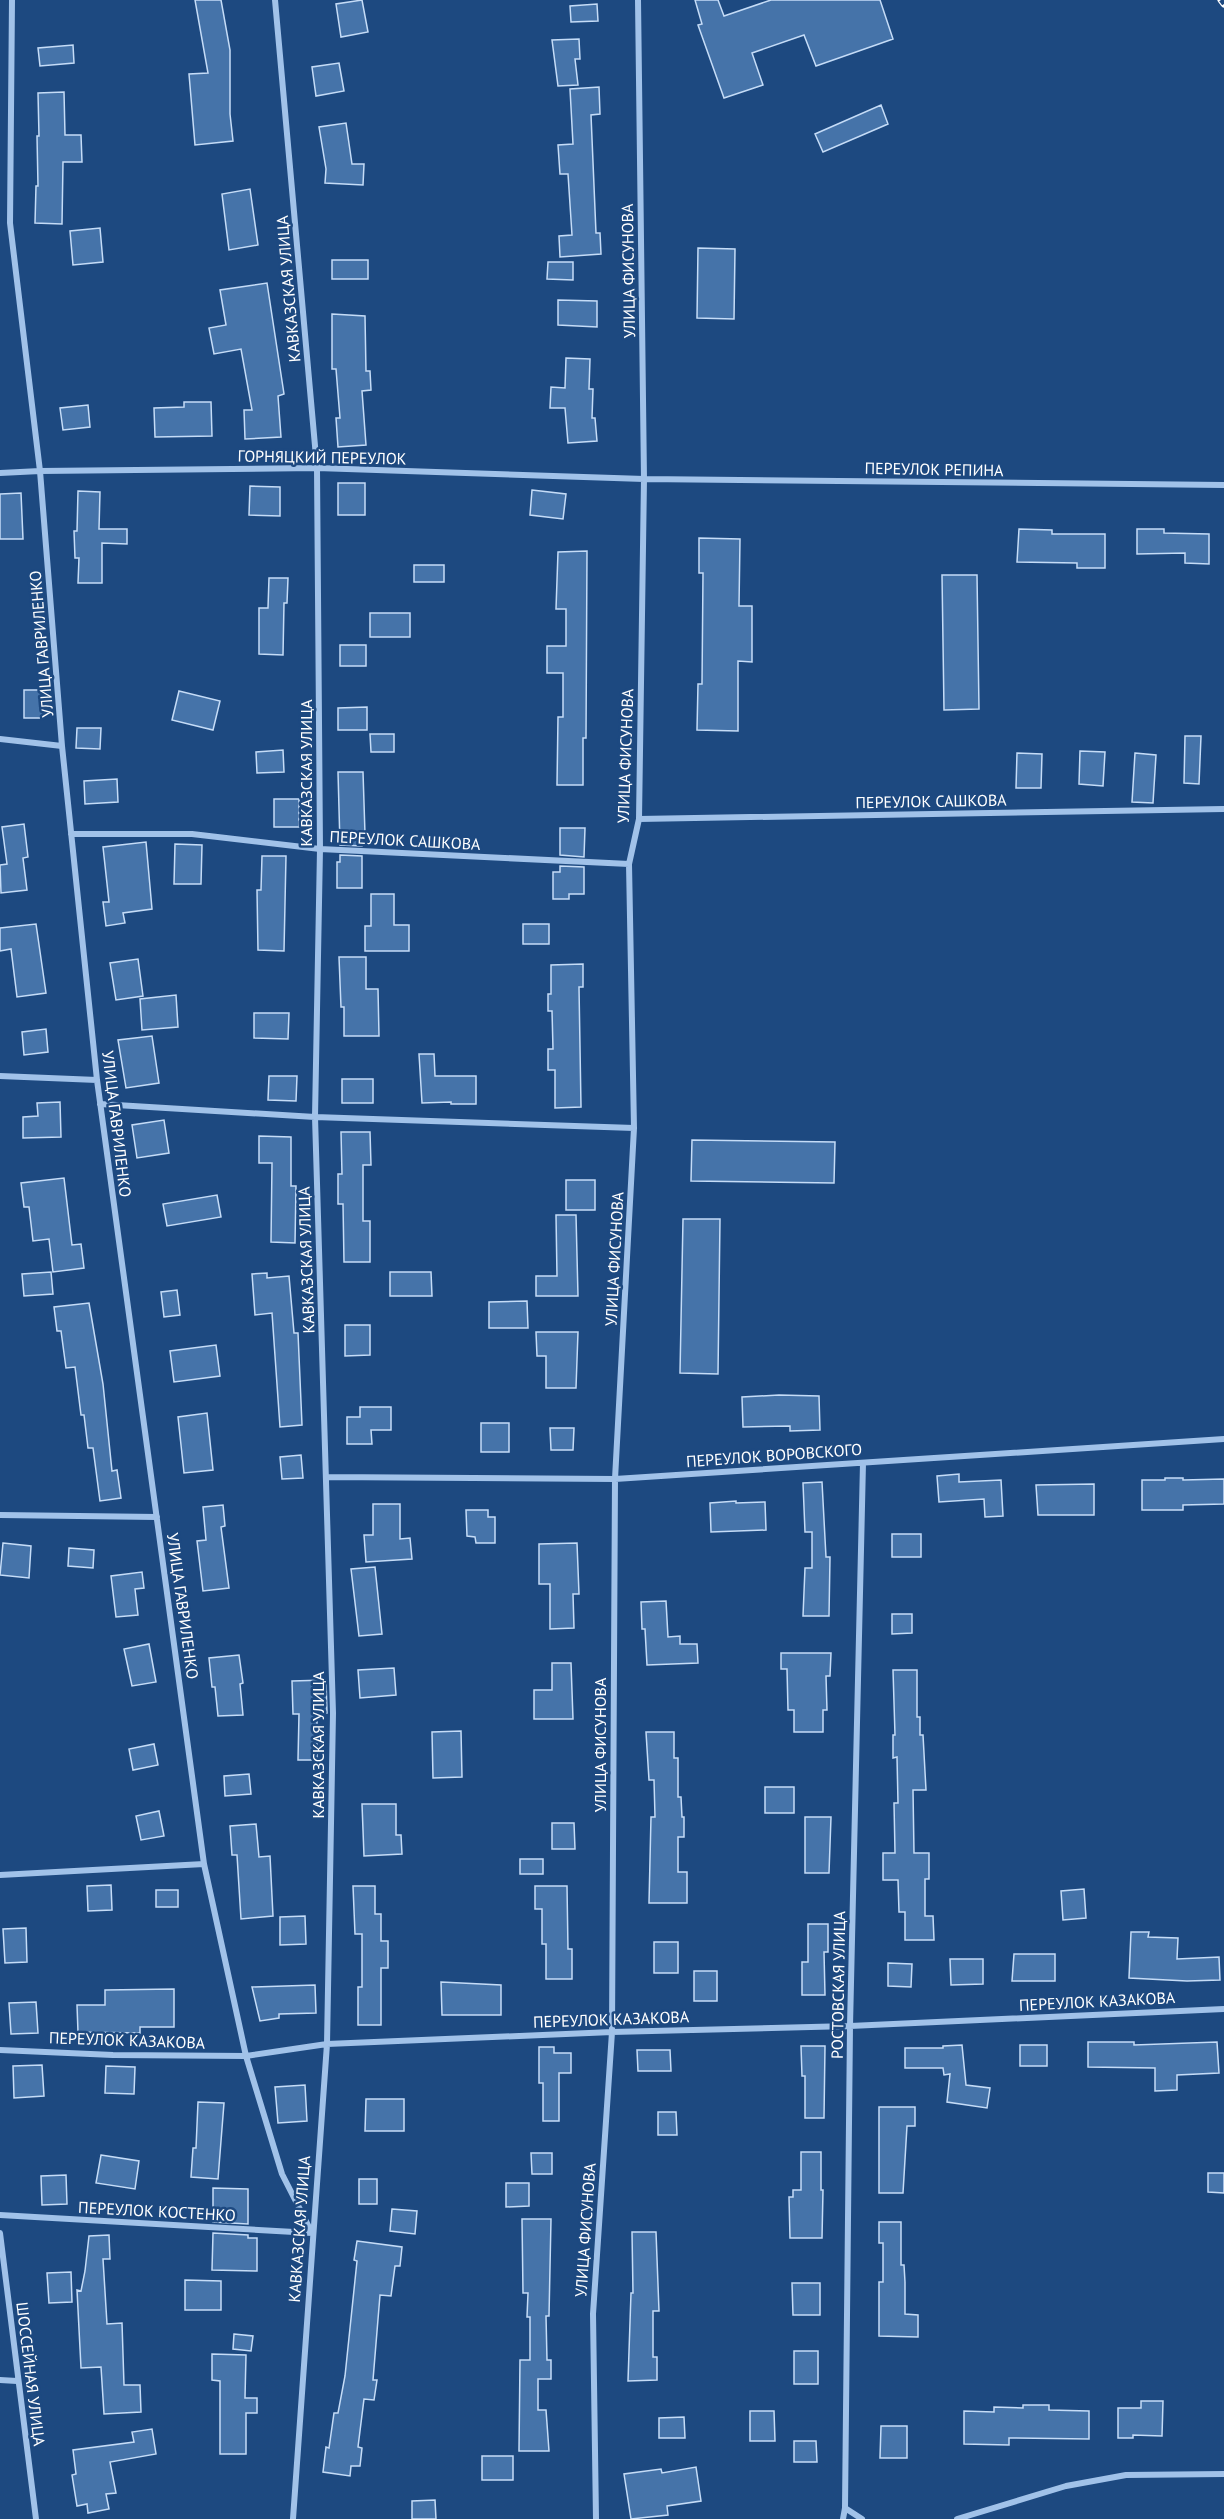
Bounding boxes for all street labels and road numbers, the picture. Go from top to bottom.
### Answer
street label: УЛИЦА ФИСУНОВА [617,203,639,338]
street label: КАВКАЗСКАЯ УЛИЦА [272,214,304,363]
street label: ГОРНЯЦКИЙ ПЕРЕУЛОК [237,446,407,468]
street label: ПЕРЕУЛОК РЕПИНА [864,458,1004,480]
street label: УЛИЦА ГАВРИЛЕНКО [25,570,57,718]
street label: УЛИЦА ФИСУНОВА [613,688,637,824]
street label: КАВКАЗСКАЯ УЛИЦА [296,699,316,847]
street label: ПЕРЕУЛОК САШКОВА [855,790,1007,812]
street label: ПЕРЕУЛОК САШКОВА [329,826,482,854]
street label: УЛИЦА ГАВРИЛЕНКО [98,1050,136,1198]
street label: КАВКАЗСКАЯ УЛИЦА [293,1186,319,1334]
street label: УЛИЦА ФИСУНОВА [600,1191,628,1327]
street label: ПЕРЕУЛОК ВОРОВСКОГО [685,1439,863,1471]
street label: УЛИЦА ГАВРИЛЕНКО [163,1532,203,1680]
street label: КАВКАЗСКАЯ УЛИЦА [308,1671,328,1819]
street label: УЛИЦА ФИСУНОВА [590,1677,610,1812]
street label: РОСТОВСКАЯ УЛИЦА [827,1910,849,2059]
street label: ПЕРЕУЛОК КАЗАКОВА [1018,1987,1176,2015]
street label: ПЕРЕУЛОК КАЗАКОВА [533,2006,690,2032]
street label: ПЕРЕУЛОК КАЗАКОВА [49,2027,206,2053]
street label: КАВКАЗСКАЯ УЛИЦА [284,2154,314,2303]
street label: УЛИЦА ФИСУНОВА [570,2162,600,2298]
street label: ПЕРЕУЛОК КОСТЕНКО [78,2197,236,2225]
street label: ШОССЕЙНАЯ УЛИЦА [12,2301,50,2448]

